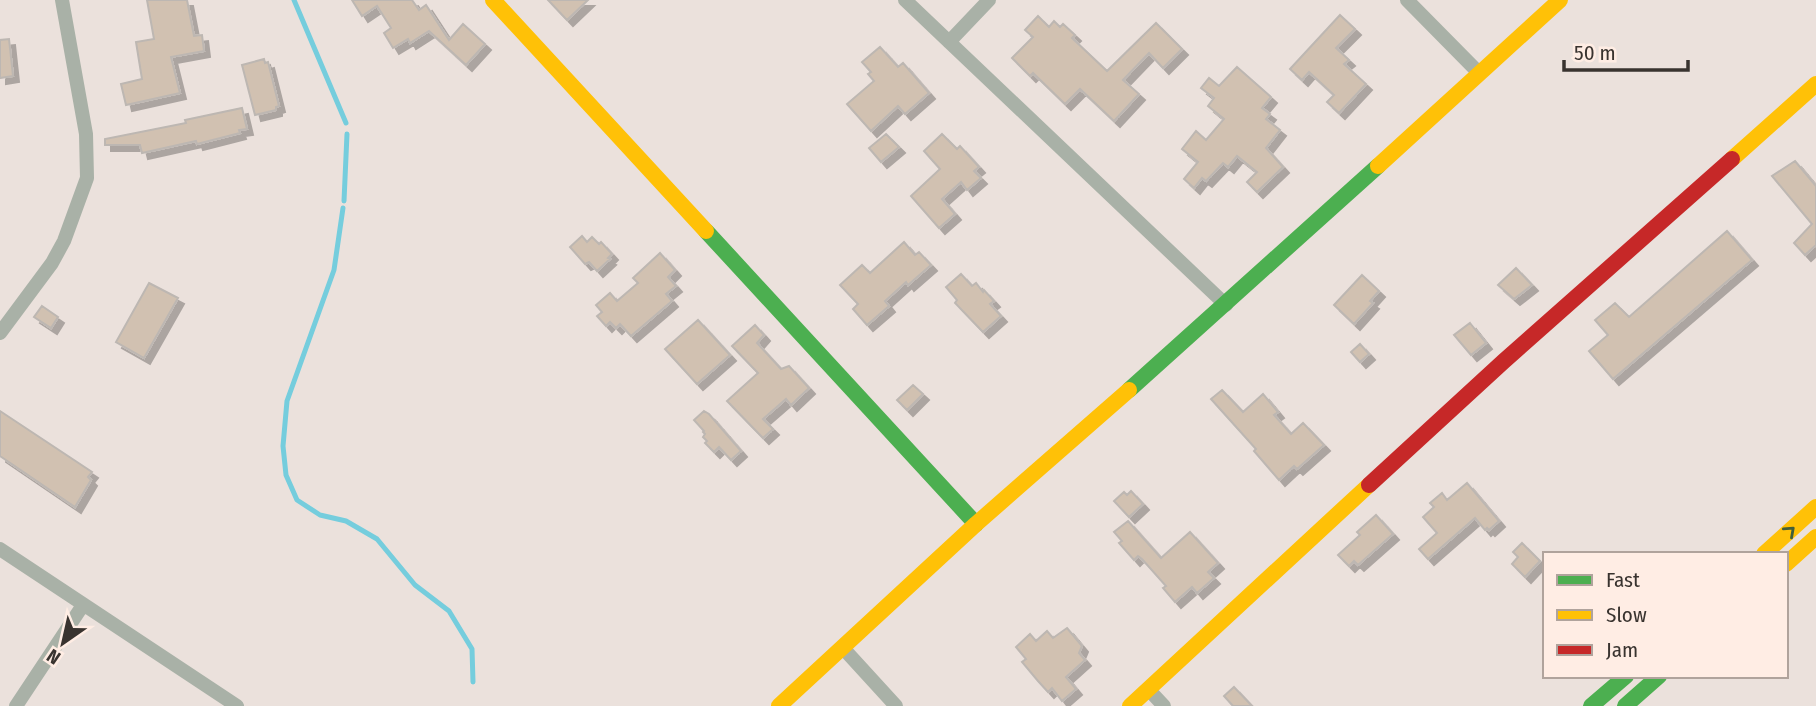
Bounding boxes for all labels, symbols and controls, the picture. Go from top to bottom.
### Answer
scale bar [1564,28,1688,72]
text: 50 m [1574,40,1616,66]
one-way arrow [1782,526,1795,539]
legend [1543,552,1788,678]
text: Fast [1606,567,1640,593]
text: Slow [1606,602,1647,628]
north arrow [28,608,98,678]
text: Jam [1606,637,1638,663]
text: N [43,644,65,669]

